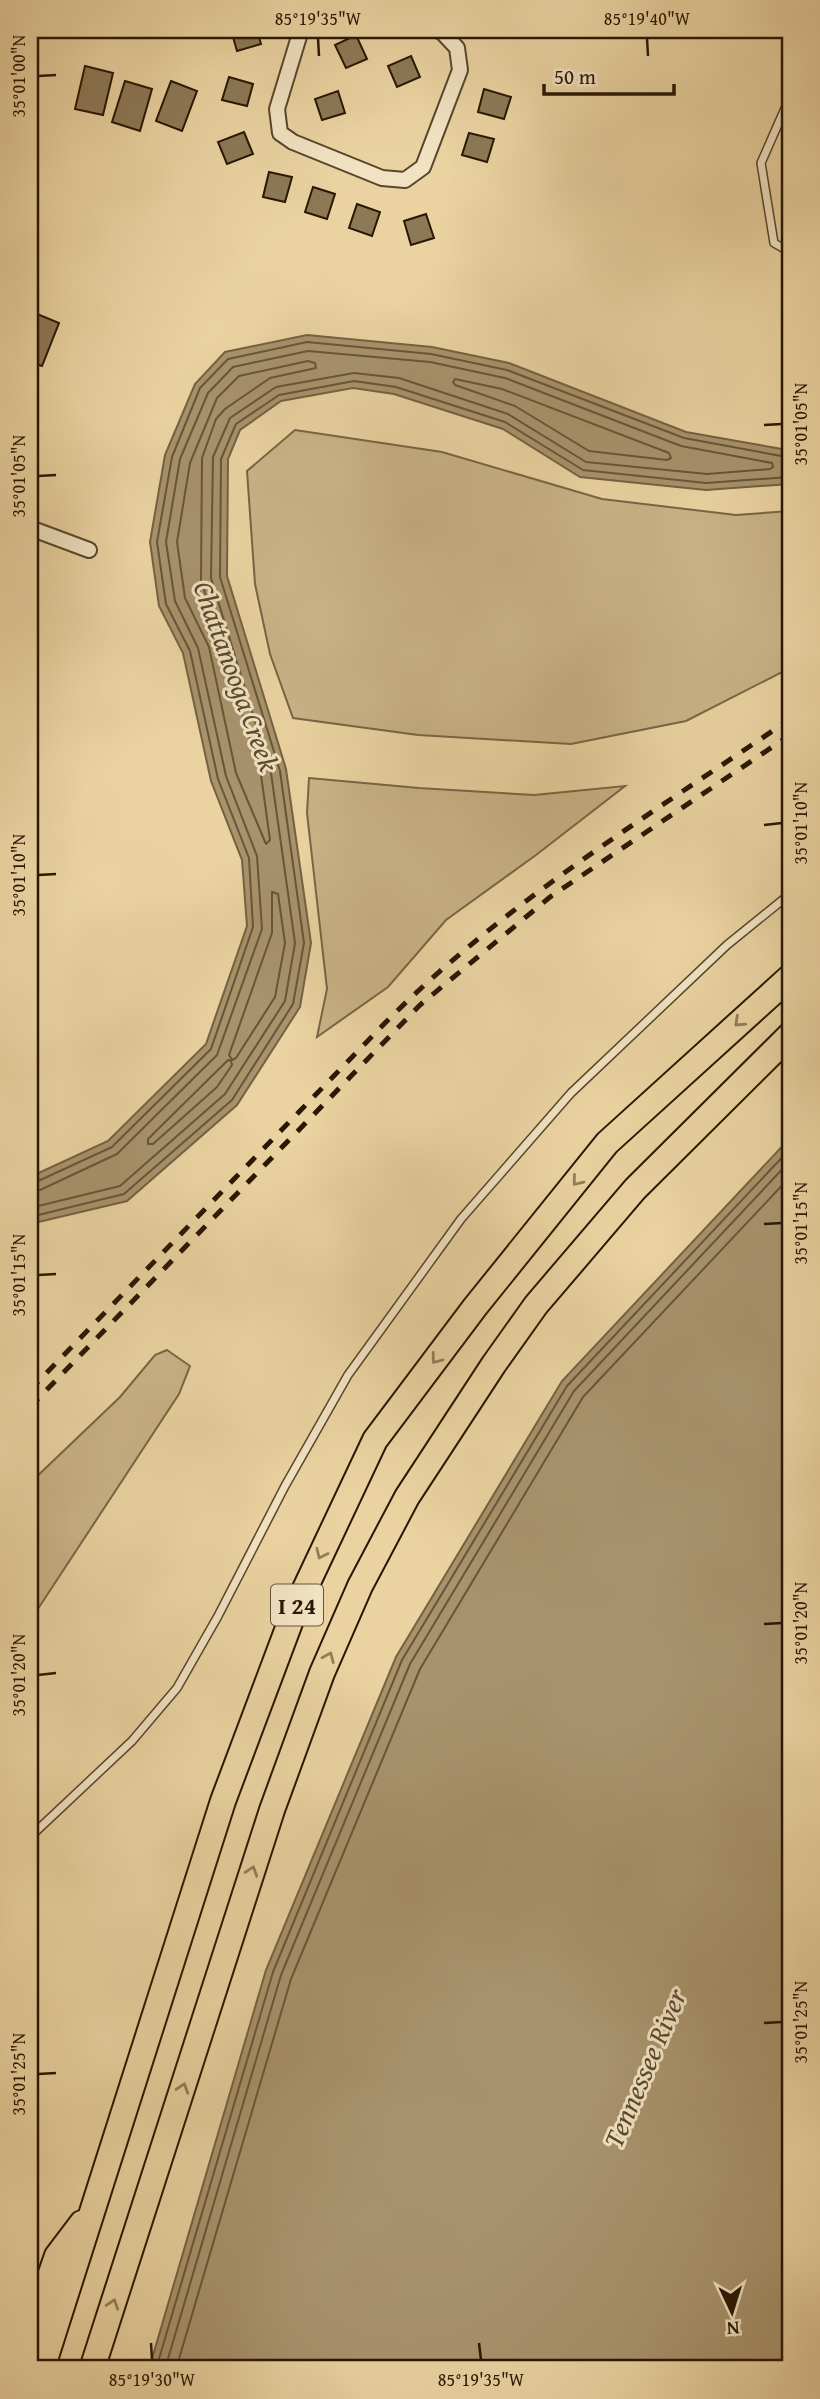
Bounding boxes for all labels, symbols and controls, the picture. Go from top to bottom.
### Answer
text: 85°19'35"W [275,5,362,32]
text: 85°19'40"W [604,5,691,32]
text: 35°01'00"N [5,34,32,117]
scale bar [544,52,673,96]
text: 50 m [554,61,596,92]
text: 35°01'05"N [787,382,814,465]
text: 35°01'05"N [5,434,32,517]
water label: Chattanooga Creek [184,575,291,777]
text: 35°01'10"N [787,781,814,864]
text: 35°01'10"N [5,833,32,916]
one-way arrow [734,1014,747,1027]
one-way arrow [573,1172,585,1185]
text: 35°01'15"N [787,1181,814,1264]
text: 35°01'15"N [5,1233,32,1316]
one-way arrow [431,1351,444,1364]
one-way arrow [315,1547,329,1559]
text: 35°01'20"N [787,1581,814,1664]
road number: I 24 [271,1584,323,1625]
text: 35°01'20"N [5,1633,32,1716]
one-way arrow [321,1652,335,1664]
one-way arrow [244,1866,259,1878]
text: 35°01'25"N [787,1980,814,2063]
water label: Tennessee River [592,1981,697,2154]
text: 35°01'25"N [5,2032,32,2115]
one-way arrow [174,2082,189,2094]
north arrow [698,2276,768,2346]
one-way arrow [105,2299,119,2311]
text: N [726,2315,740,2343]
text: 85°19'30"W [109,2366,196,2393]
text: 85°19'35"W [438,2366,525,2393]

